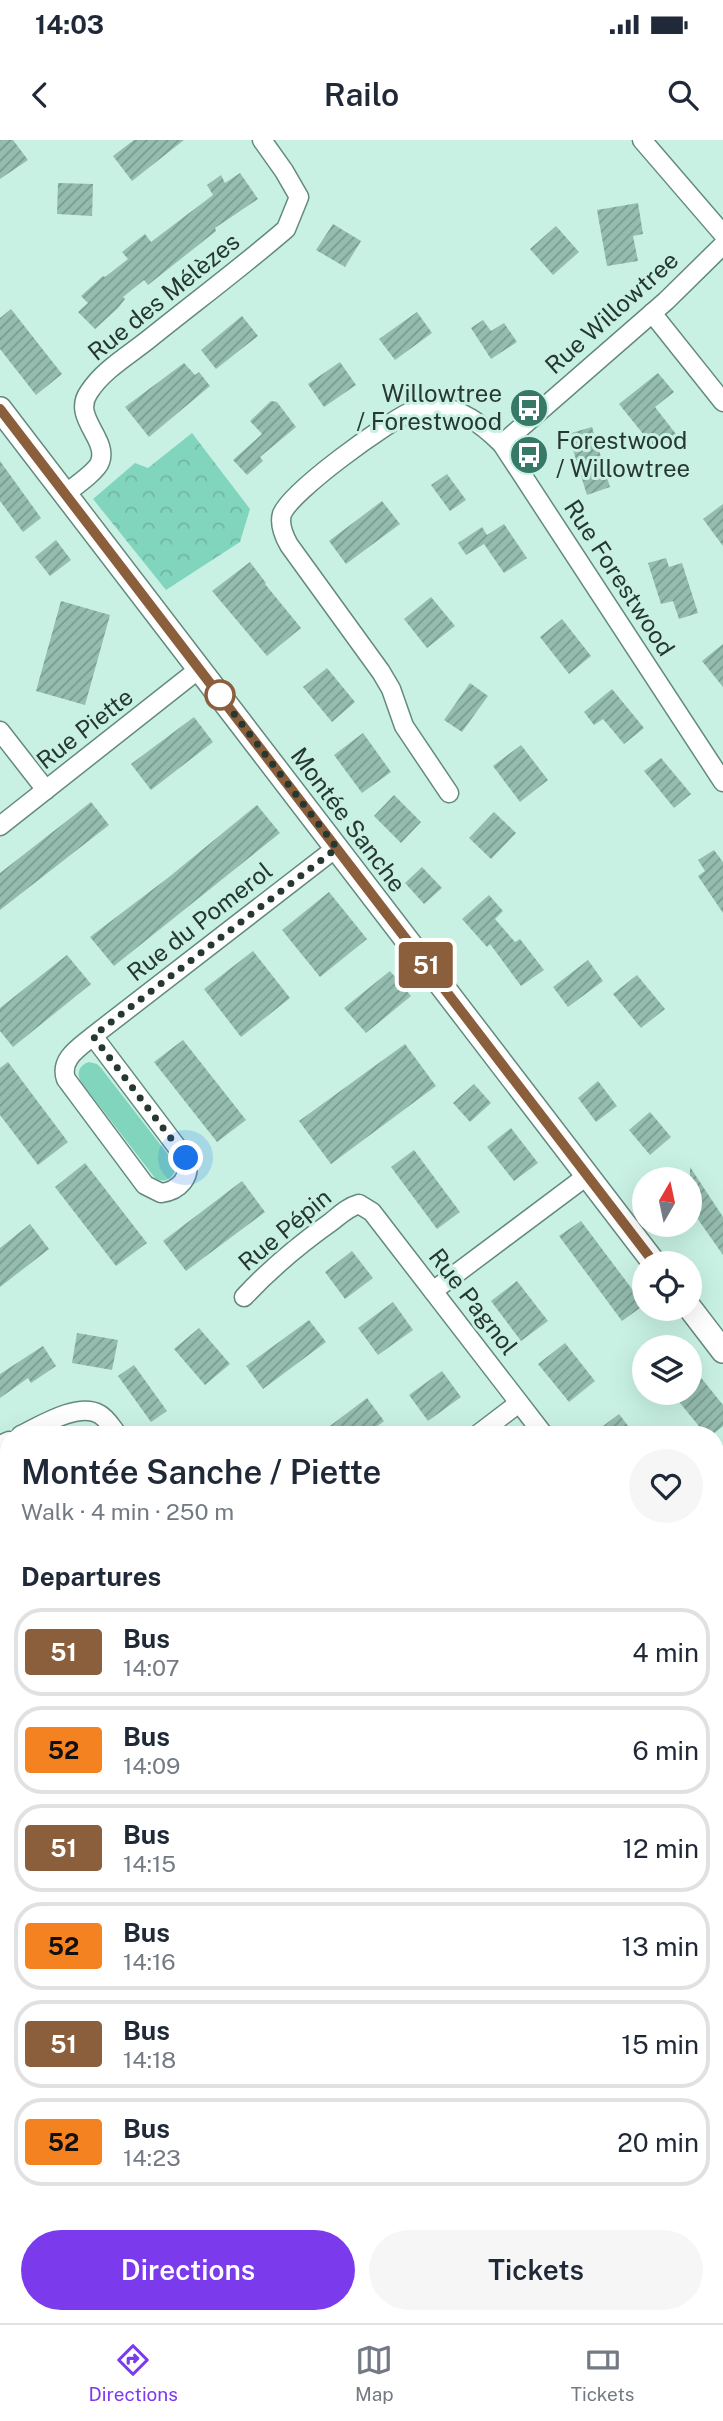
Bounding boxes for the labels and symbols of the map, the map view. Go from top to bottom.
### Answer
street label: Rue des Mélèzes [82,227,245,366]
street label: Rue Willowtree [539,245,684,379]
place label: Willowtree / Forestwood [356,379,502,435]
bus stop icon: Willowtree / Forestwood [508,387,550,429]
place label: Forestwood / Willowtree [556,426,690,482]
bus stop icon: Forestwood / Willowtree [508,434,550,476]
street label: Rue Forestwood [559,494,681,661]
unlabelled marker [205,680,235,710]
street label: Rue Piette [31,682,138,774]
street label: Montée Sanche [285,742,412,897]
street label: Rue du Pomerol [121,856,277,986]
line badge: 51 [394,942,458,988]
your location [168,1140,203,1175]
north arrow [632,1167,702,1237]
street label: Rue Pépin [232,1182,336,1276]
street label: Rue Pagnol [424,1243,524,1360]

